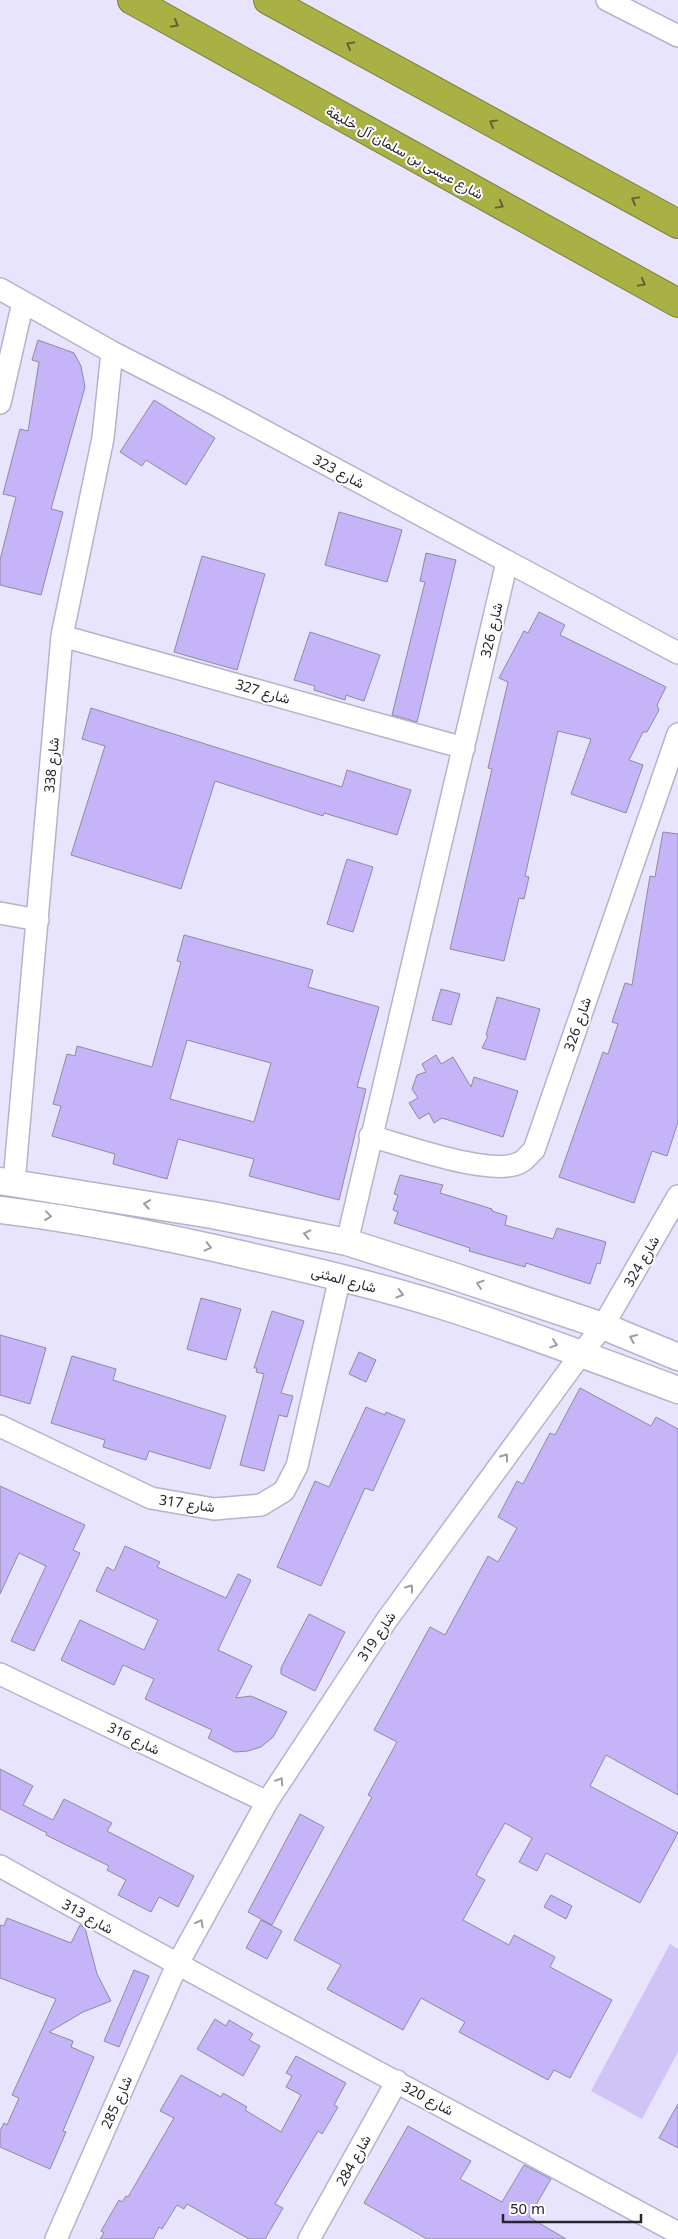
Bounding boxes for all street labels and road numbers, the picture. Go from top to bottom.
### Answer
street label: شارع عيسى بن سلمان آل خليفة [322,101,487,205]
street label: شارع 323 [309,450,368,494]
street label: شارع 326 [475,601,508,660]
street label: شارع 327 [233,674,292,710]
street label: شارع 338 [39,736,65,794]
street label: شارع 326 [559,995,597,1054]
street label: شارع 324 [619,1232,665,1291]
street label: شارع المثنى [309,1261,378,1299]
street label: شارع 317 [158,1490,216,1518]
street label: شارع 319 [353,1608,401,1666]
street label: شارع 316 [104,1717,163,1761]
street label: شارع 313 [58,1894,117,1940]
street label: شارع 285 [96,2073,138,2132]
street label: شارع 320 [398,2077,457,2121]
street label: شارع 284 [331,2131,377,2190]

